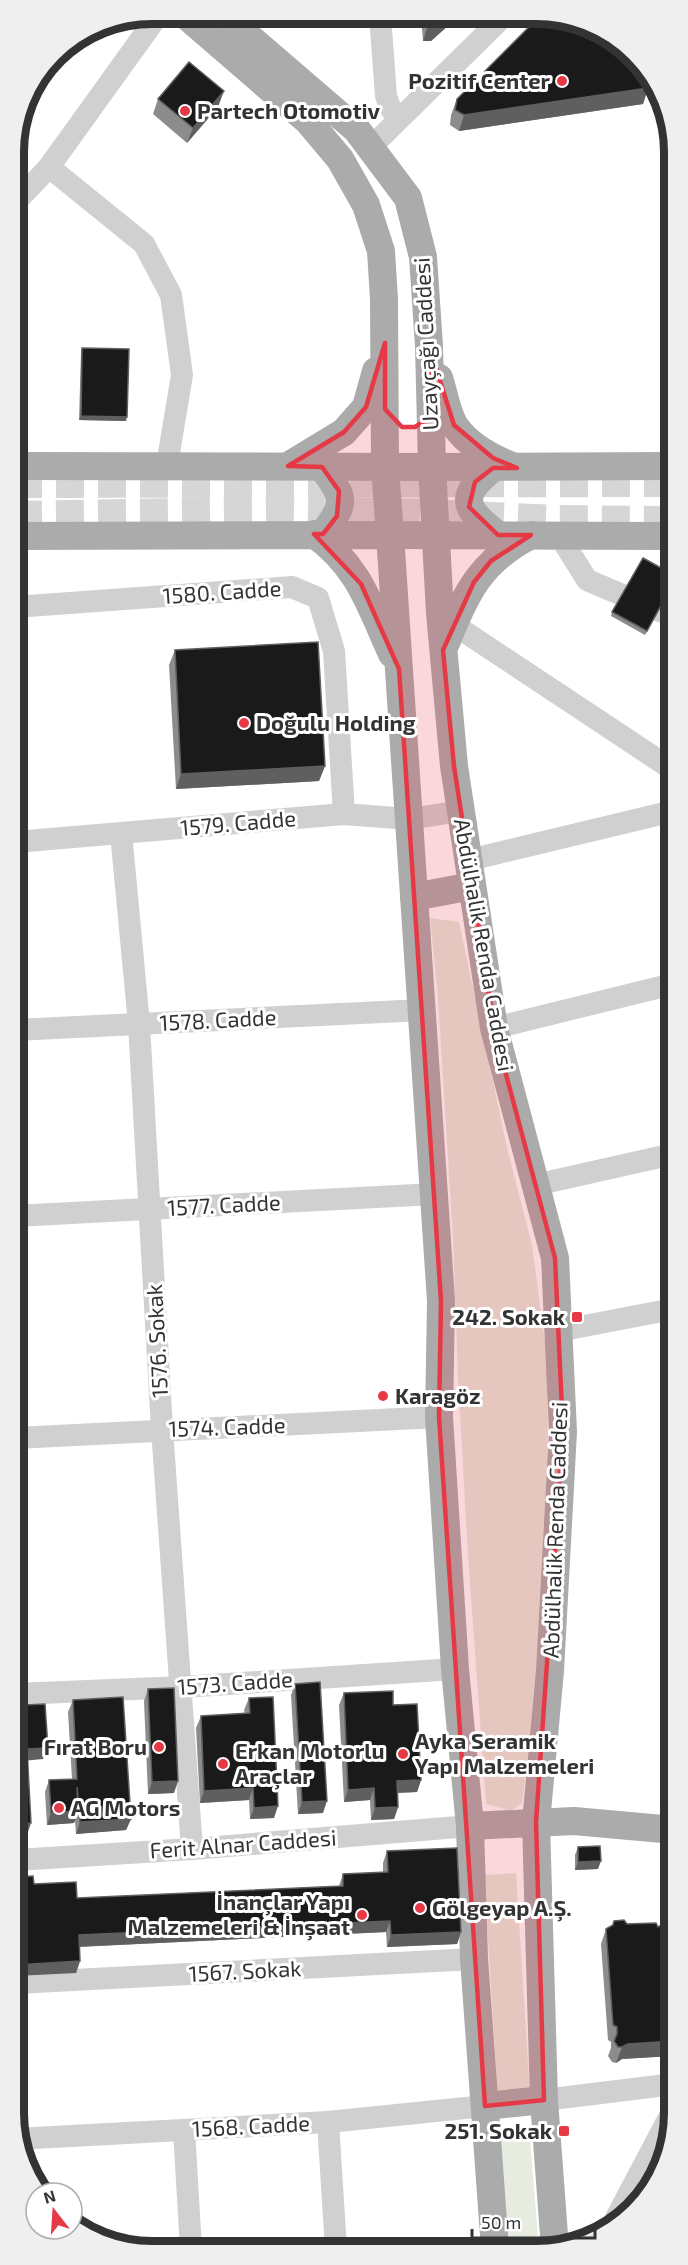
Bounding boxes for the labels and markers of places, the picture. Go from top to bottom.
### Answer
place label: Pozitif Center [408,67,551,93]
marker: Pozitif Center [555,74,569,88]
place label: Partech Otomotiv [197,97,381,123]
marker: Partech Otomotiv [178,104,192,118]
place label: Doğulu Holding [256,709,416,735]
marker: Doğulu Holding [237,716,251,730]
place label: 242. Sokak [452,1303,566,1329]
marker: 242. Sokak [570,1310,584,1324]
place label: Karagöz [395,1382,481,1408]
marker: Karagöz [376,1389,390,1403]
place label: Ayka Seramik Yapı Malzemeleri [415,1727,594,1778]
place label: Fırat Boru [44,1733,147,1759]
place label: Erkan Motorlu Araçlar [235,1737,385,1790]
marker: Fırat Boru [152,1740,166,1754]
marker: Ayka Seramik Yapı Malzemeleri [396,1747,410,1761]
marker: Erkan Motorlu Araçlar [216,1757,230,1771]
place label: AG Motors [71,1794,180,1820]
marker: AG Motors [52,1801,66,1815]
place label: İnançlar Yapı Malzemeleri & İnşaat [128,1888,350,1941]
place label: Gölgeyap A.Ş. [432,1894,572,1922]
marker: Gölgeyap A.Ş. [413,1901,427,1915]
marker: İnançlar Yapı Malzemeleri & İnşaat [355,1908,369,1922]
place label: 251. Sokak [444,2117,553,2143]
marker: 251. Sokak [557,2124,571,2138]

